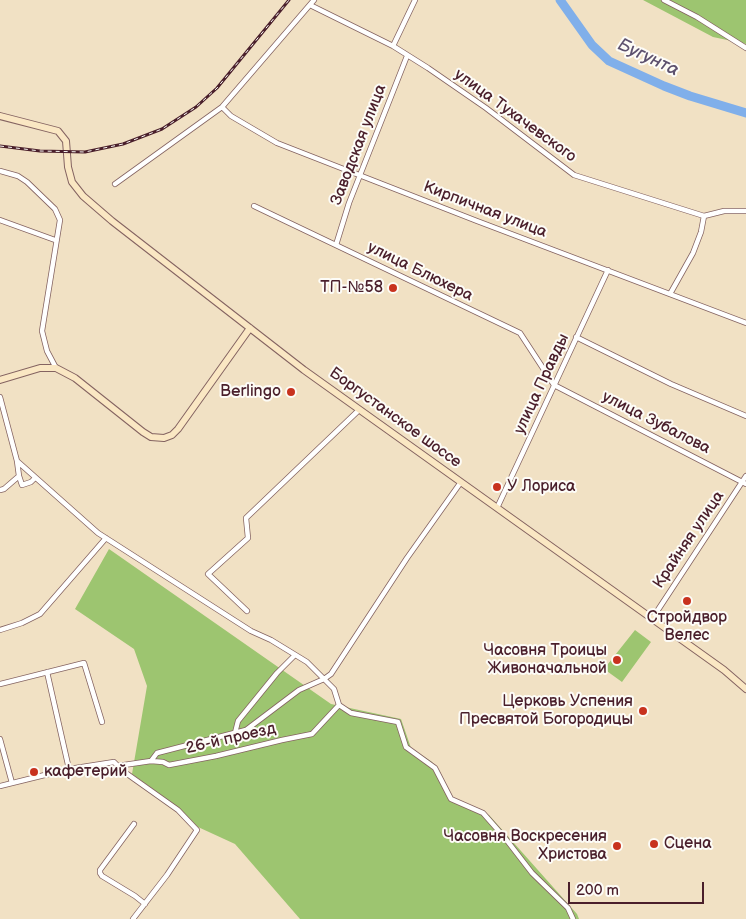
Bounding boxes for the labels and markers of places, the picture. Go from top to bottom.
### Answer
place label: ТП-№58 [320,278,383,298]
marker: ТП-№58 [387,282,399,294]
place label: Berlingo [220,382,281,402]
marker: Berlingo [285,386,297,398]
place label: У Лориса [507,477,576,497]
marker: У Лориса [491,481,503,493]
marker: Стройдвор Велес [681,595,693,607]
place label: Стройдвор Велес [647,608,727,646]
place label: Часовня Троицы Живоначальной [484,641,607,679]
marker: Часовня Троицы Живоначальной [611,654,623,666]
place label: Церковь Успения Пресвятой Богородицы [459,692,633,730]
marker: Церковь Успения Пресвятой Богородицы [637,705,649,717]
place label: кафетерий [44,762,127,782]
marker: кафетерий [28,766,40,778]
place label: Часовня Воскресения Христова [444,827,607,865]
place label: Сцена [664,834,712,854]
marker: Сцена [648,838,660,850]
marker: Часовня Воскресения Христова [611,840,623,852]

